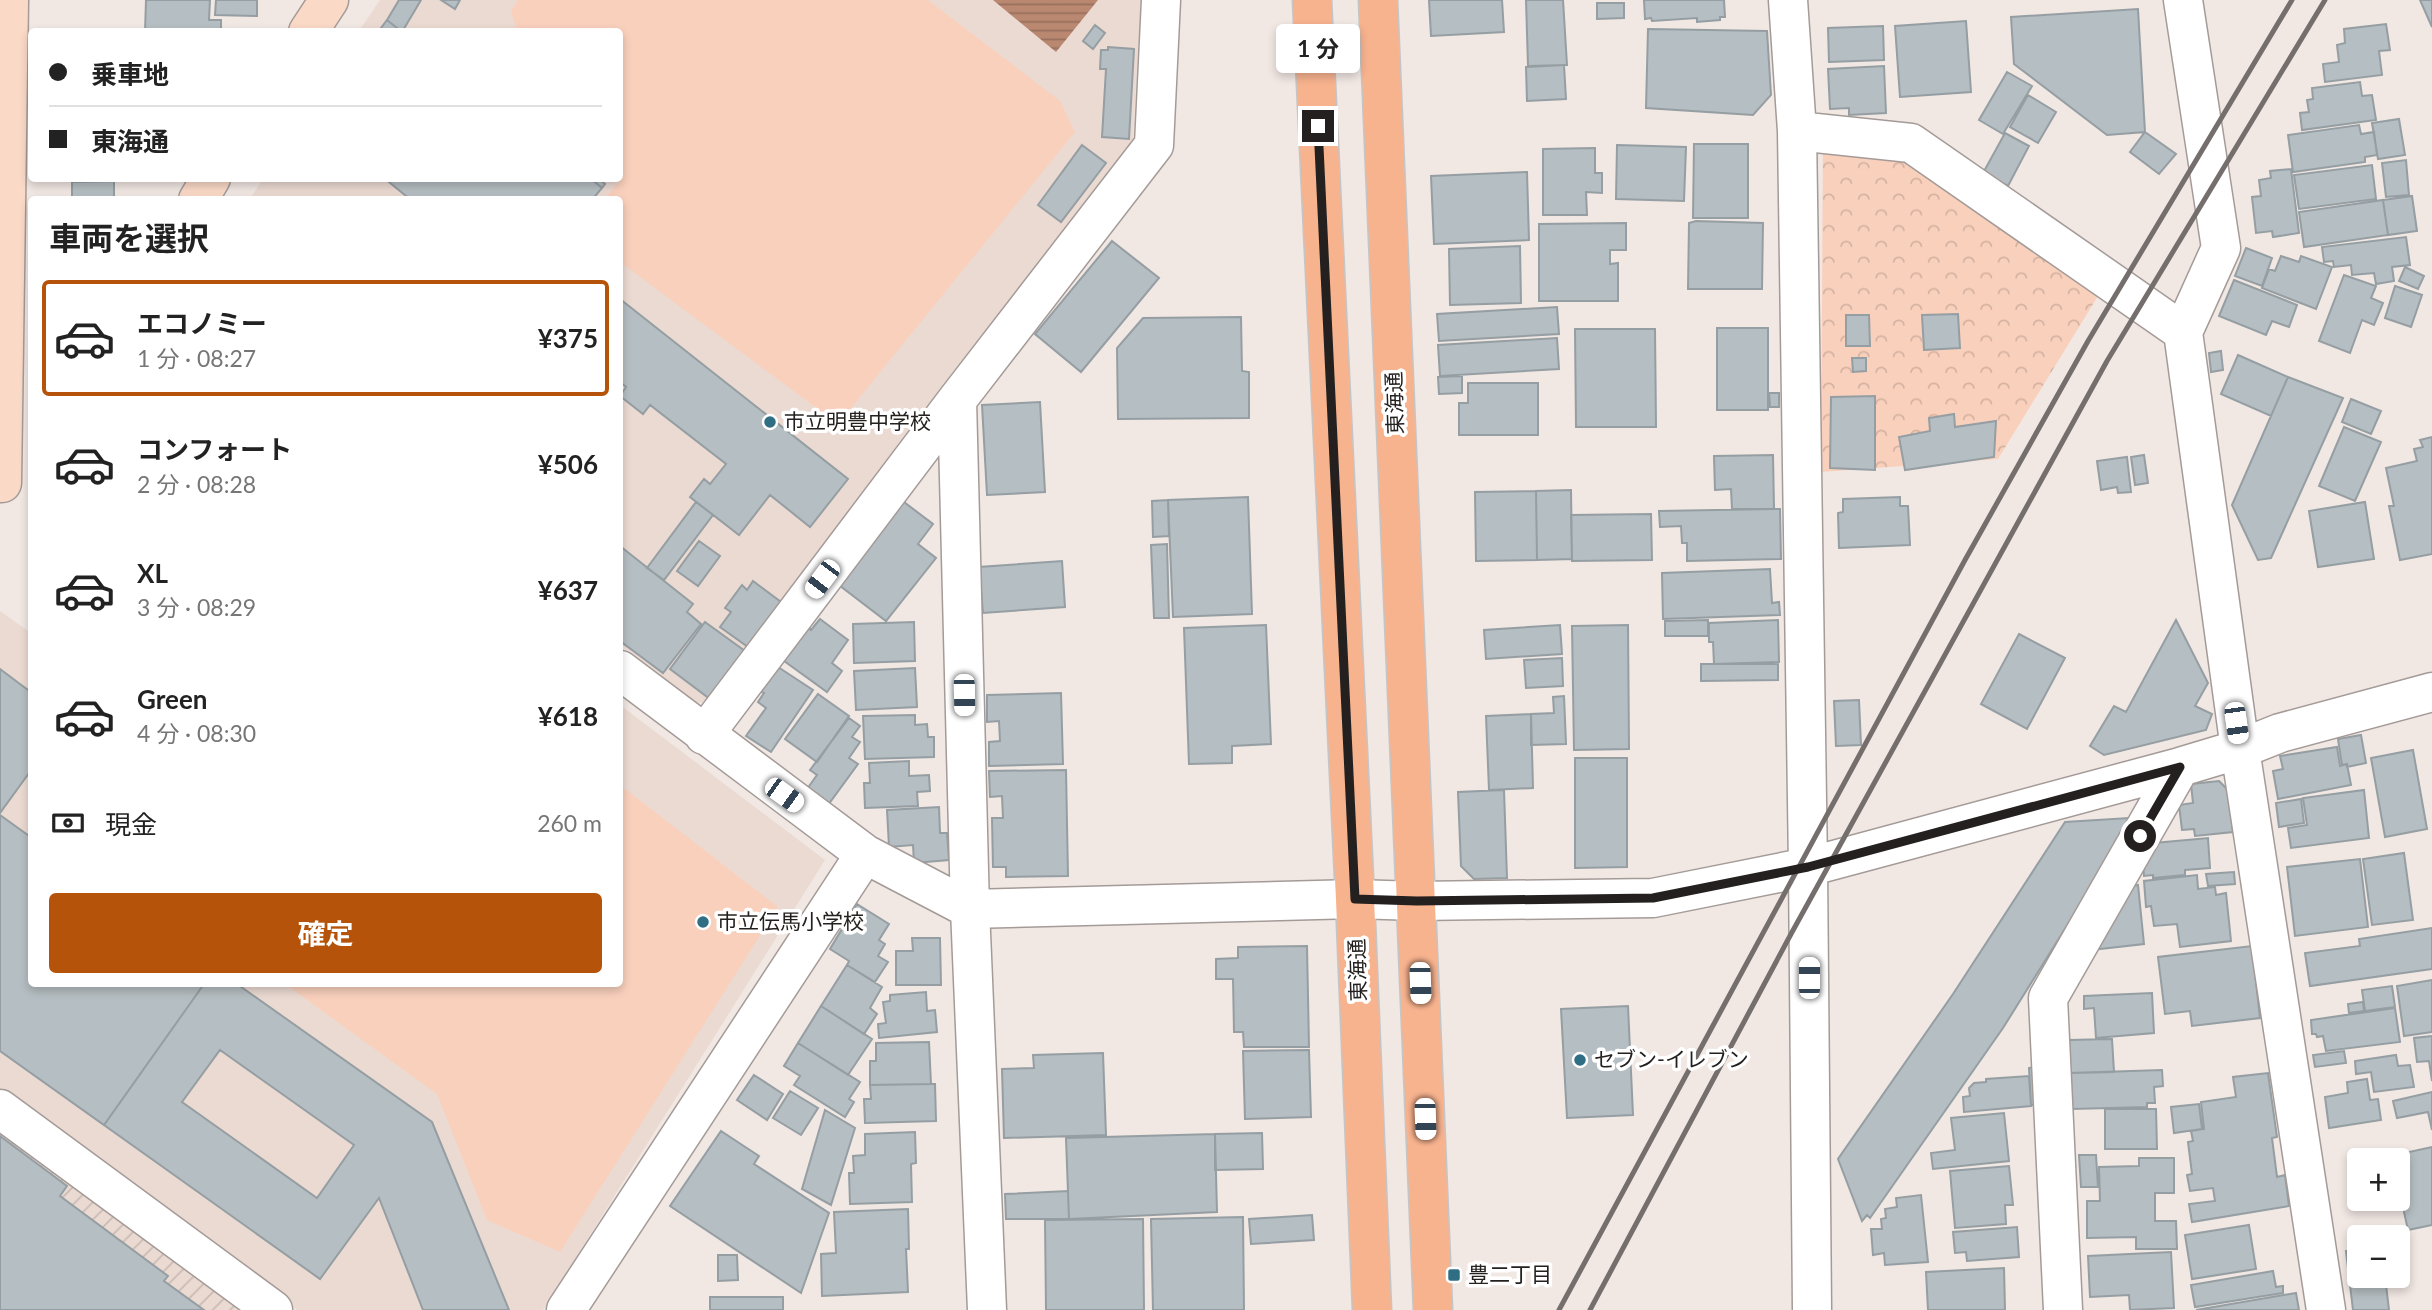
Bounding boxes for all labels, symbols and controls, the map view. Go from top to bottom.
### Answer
callout: 1 分 [1276,24,1360,74]
text: 1 分 [1297,34,1339,62]
text: 乗車地 [91,58,169,90]
route end [1302,110,1334,142]
text: 東海通 [91,125,169,157]
text: 車両を選択 [49,218,209,257]
icon: car [53,307,116,370]
text: エコノミー [137,307,267,339]
text: ¥375 [538,322,598,354]
text: 1 分 · 08:27 [137,344,256,372]
street label: 東海通 [1380,371,1407,435]
place label: 市立明豊中学校 [784,408,931,433]
marker: 市立明豊中学校 [762,414,778,430]
icon: car [53,433,116,496]
text: コンフォート [137,433,292,465]
text: ¥506 [538,448,598,480]
text: 2 分 · 08:28 [137,470,256,498]
car [801,556,844,602]
text: XL [137,557,168,589]
icon: car [53,559,116,622]
text: ¥637 [538,574,598,606]
text: 3 分 · 08:29 [137,593,256,621]
car [954,674,975,716]
text: Green [137,683,207,715]
icon: car [53,685,116,748]
text: ¥618 [538,700,598,732]
car [2223,701,2250,745]
text: 4 分 · 08:30 [137,719,256,747]
car [761,774,808,816]
icon: cash [49,804,87,842]
text: 現金 [105,808,157,840]
text: 260 m [537,809,602,837]
route start [2124,820,2156,852]
button: 確定 [49,893,602,973]
place label: 市立伝馬小学校 [717,908,864,933]
marker: 市立伝馬小学校 [695,914,711,930]
street label: 東海通 [1343,938,1370,1002]
car [1799,957,1820,999]
car [1409,962,1432,1004]
place label: セブン-イレブン [1594,1046,1749,1071]
marker: セブン-イレブン [1572,1052,1588,1068]
car [1414,1098,1437,1140]
map controls [2347,1148,2410,1288]
button: + [2347,1148,2410,1211]
button: − [2347,1225,2410,1288]
place label: 豊二丁目 [1468,1261,1552,1286]
marker: 豊二丁目 [1446,1267,1462,1283]

